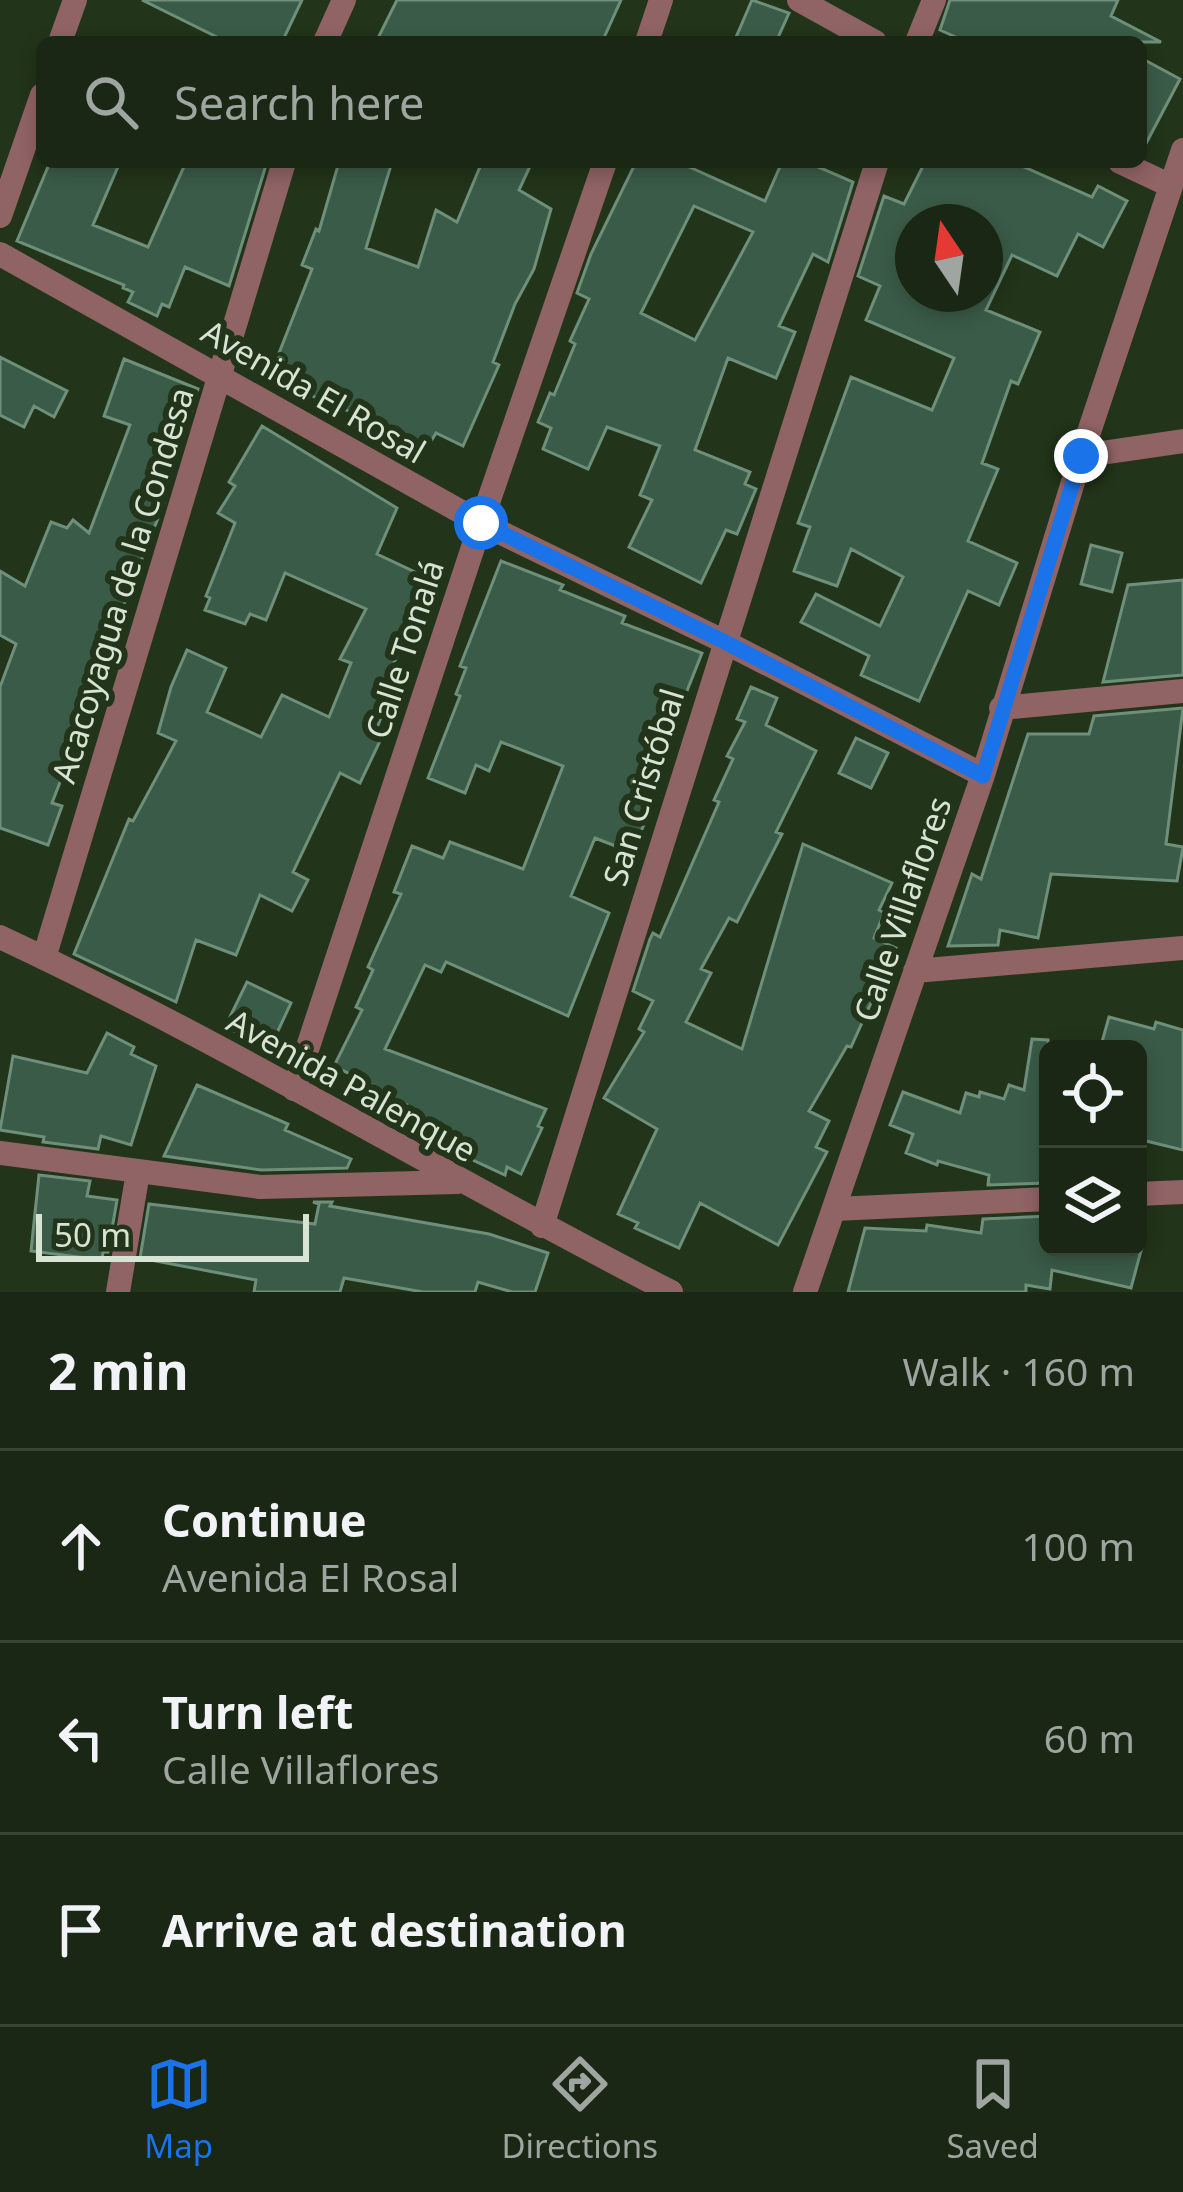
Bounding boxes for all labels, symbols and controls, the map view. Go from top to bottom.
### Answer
search box [36,36,1147,168]
icon: search [78,69,144,135]
text: Search here [174,72,424,133]
north arrow [895,204,1003,312]
street label: Avenida El Rosal [194,309,434,473]
street label: Acacoyagua de la Condesa [40,382,204,788]
route end [1054,429,1108,483]
route start [454,496,508,550]
street label: Calle Tonalá [354,554,454,744]
street label: San Cristóbal [592,683,694,891]
street label: Calle Villaflores [843,791,961,1027]
street label: Avenida Palenque [219,998,485,1172]
map controls [1039,1040,1147,1256]
button: locate [1039,1040,1147,1148]
button: layers [1039,1148,1147,1256]
scale bar [36,1208,309,1261]
text: 50 m [54,1212,131,1257]
text: 2 min [48,1335,189,1405]
text: Walk · 160 m [902,1344,1135,1397]
text: Continue [162,1489,367,1550]
icon: ahead [48,1513,114,1579]
text: 100 m [1021,1519,1135,1572]
text: Avenida El Rosal [162,1550,459,1603]
text: Turn left [162,1681,353,1742]
icon: left [48,1705,114,1771]
text: 60 m [1044,1711,1135,1764]
text: Calle Villaflores [162,1742,439,1795]
icon: arrive [48,1897,114,1963]
text: Arrive at destination [162,1899,627,1960]
tab: Map [144,2051,213,2168]
tab: Directions [501,2051,658,2168]
tab: Saved [946,2051,1039,2168]

